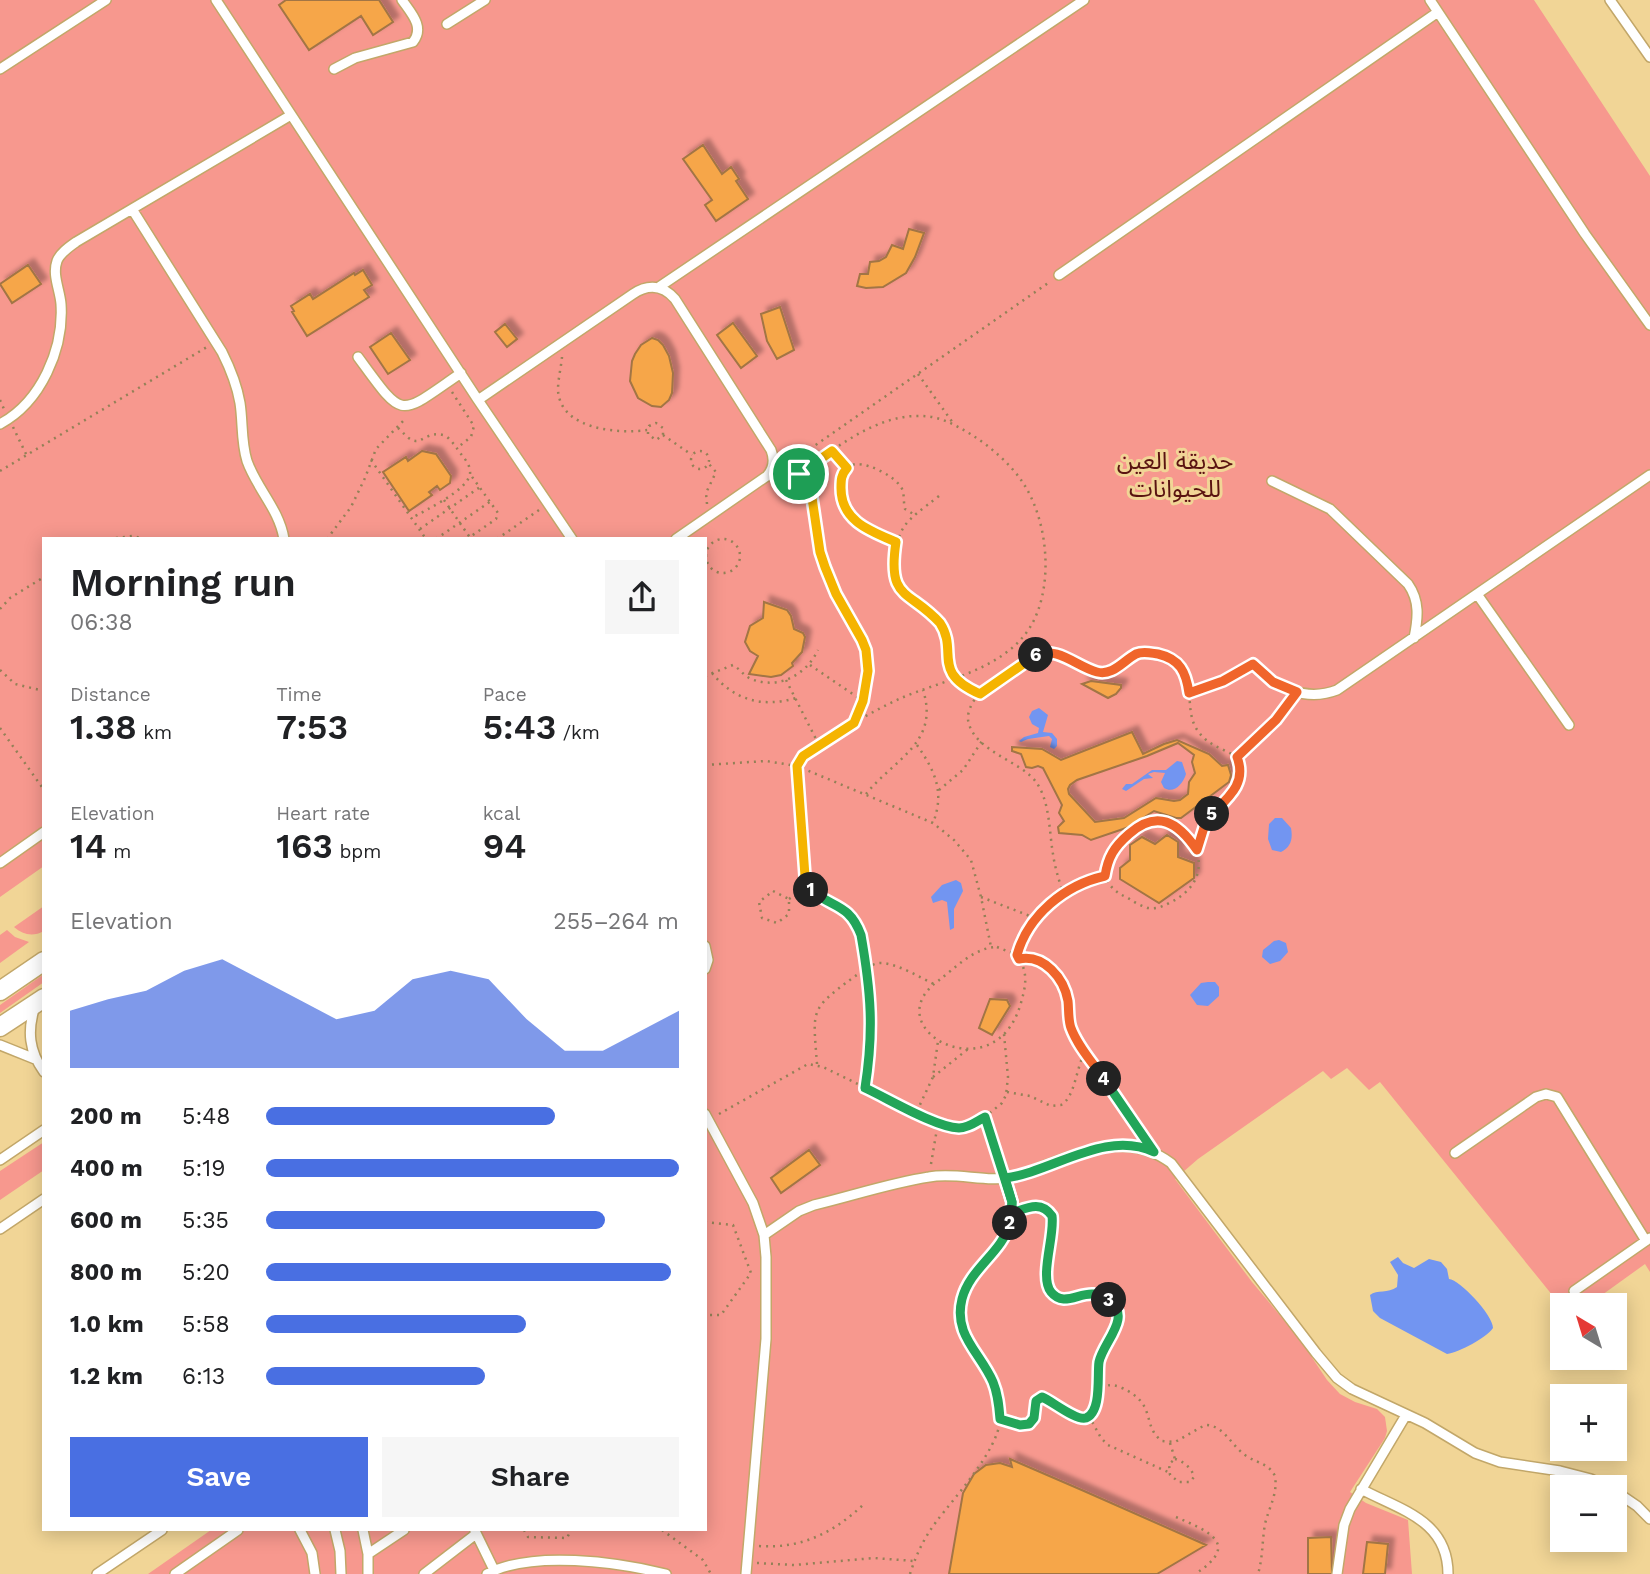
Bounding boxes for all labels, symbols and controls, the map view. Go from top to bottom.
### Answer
pin [769,444,829,504]
park label: حديقة العين للحيوانات [1117,447,1233,503]
icon: arrive [780,455,818,493]
button: share [605,560,679,634]
text: Morning run [70,561,296,605]
text: 06:38 [70,609,133,636]
pin: 6 [1018,638,1054,672]
text: 6 [1030,643,1041,666]
text: Distance [70,683,151,706]
text: Time [276,683,322,706]
text: Pace [483,683,527,706]
text: 1.38 [70,706,137,748]
text: 7:53 [276,706,348,748]
text: 5:43 [483,706,556,748]
text: km [137,721,172,744]
text: /km [556,721,600,744]
pin: 5 [1194,796,1230,832]
text: Elevation [70,802,155,825]
text: Heart rate [276,802,370,825]
text: kcal [483,802,520,825]
text: 5 [1206,802,1217,825]
text: 14 [70,825,107,867]
text: 163 [276,825,333,867]
text: 94 [483,825,526,867]
text: m [107,840,131,863]
text: bpm [333,840,381,863]
pin: 1 [794,872,828,908]
text: 1 [806,878,815,901]
text: Elevation [70,908,173,935]
text: 255–264 m [553,908,679,935]
pin: 4 [1086,1062,1122,1096]
text: 4 [1097,1067,1110,1090]
text: 200 m [70,1103,142,1130]
text: 5:48 [182,1103,230,1130]
text: 400 m [70,1155,143,1182]
text: 5:19 [182,1155,225,1182]
pin: 2 [992,1206,1028,1240]
text: 600 m [70,1207,142,1234]
text: 5:35 [182,1207,229,1234]
text: 2 [1004,1211,1015,1234]
text: 800 m [70,1259,142,1286]
text: 5:20 [182,1259,230,1286]
pin: 3 [1092,1282,1126,1318]
text: 3 [1103,1288,1114,1311]
north arrow [1550,1293,1628,1370]
map controls [1550,1293,1627,1552]
text: 1.0 km [70,1311,144,1338]
text: 5:58 [182,1311,230,1338]
text: 1.2 km [70,1363,143,1390]
text: 6:13 [182,1363,225,1390]
button: + [1550,1384,1627,1461]
button: Save [70,1437,368,1517]
button: Share [382,1437,679,1517]
button: − [1550,1475,1627,1552]

